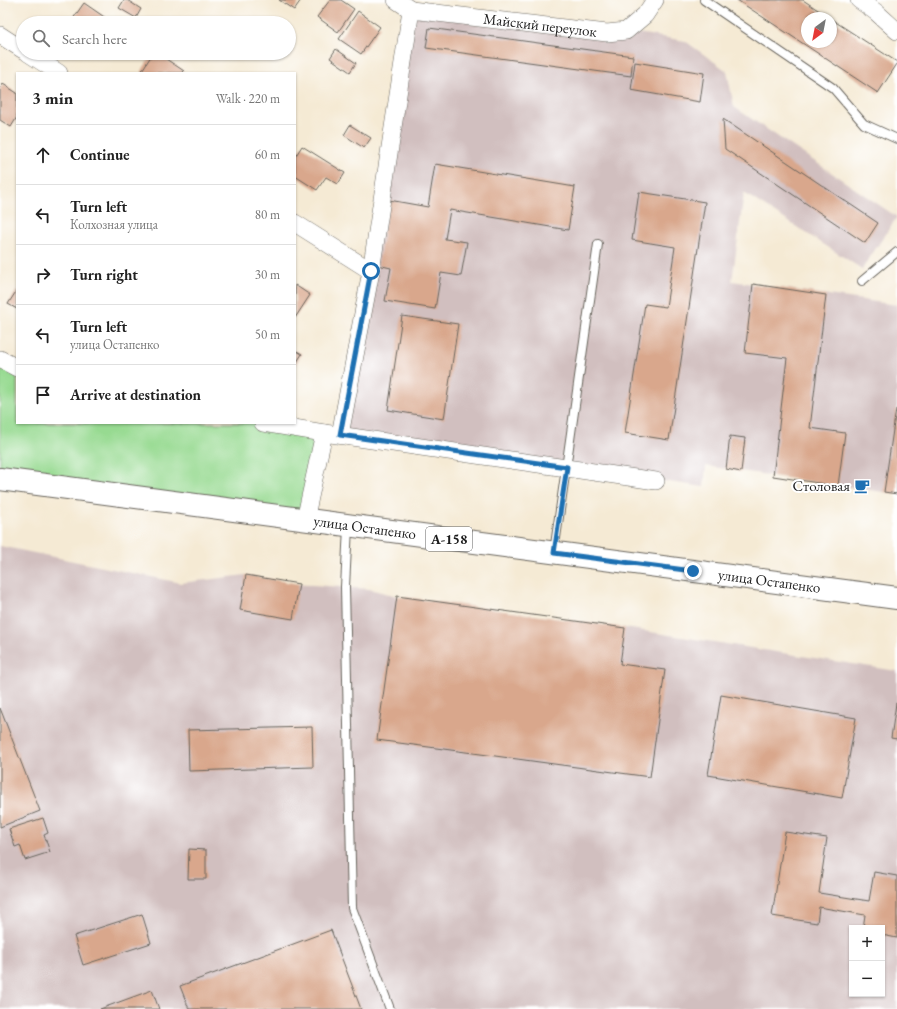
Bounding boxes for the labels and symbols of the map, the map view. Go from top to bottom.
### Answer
street label: Майский переулок [482,9,598,41]
north arrow [801,12,837,48]
route start [362,262,380,280]
place label: Столовая [792,476,850,495]
cafe icon: Столовая [853,477,871,495]
street label: улица Остапенко [312,511,417,543]
road number: А-158 [426,527,472,551]
route end [684,562,702,580]
street label: улица Остапенко [717,564,822,597]

